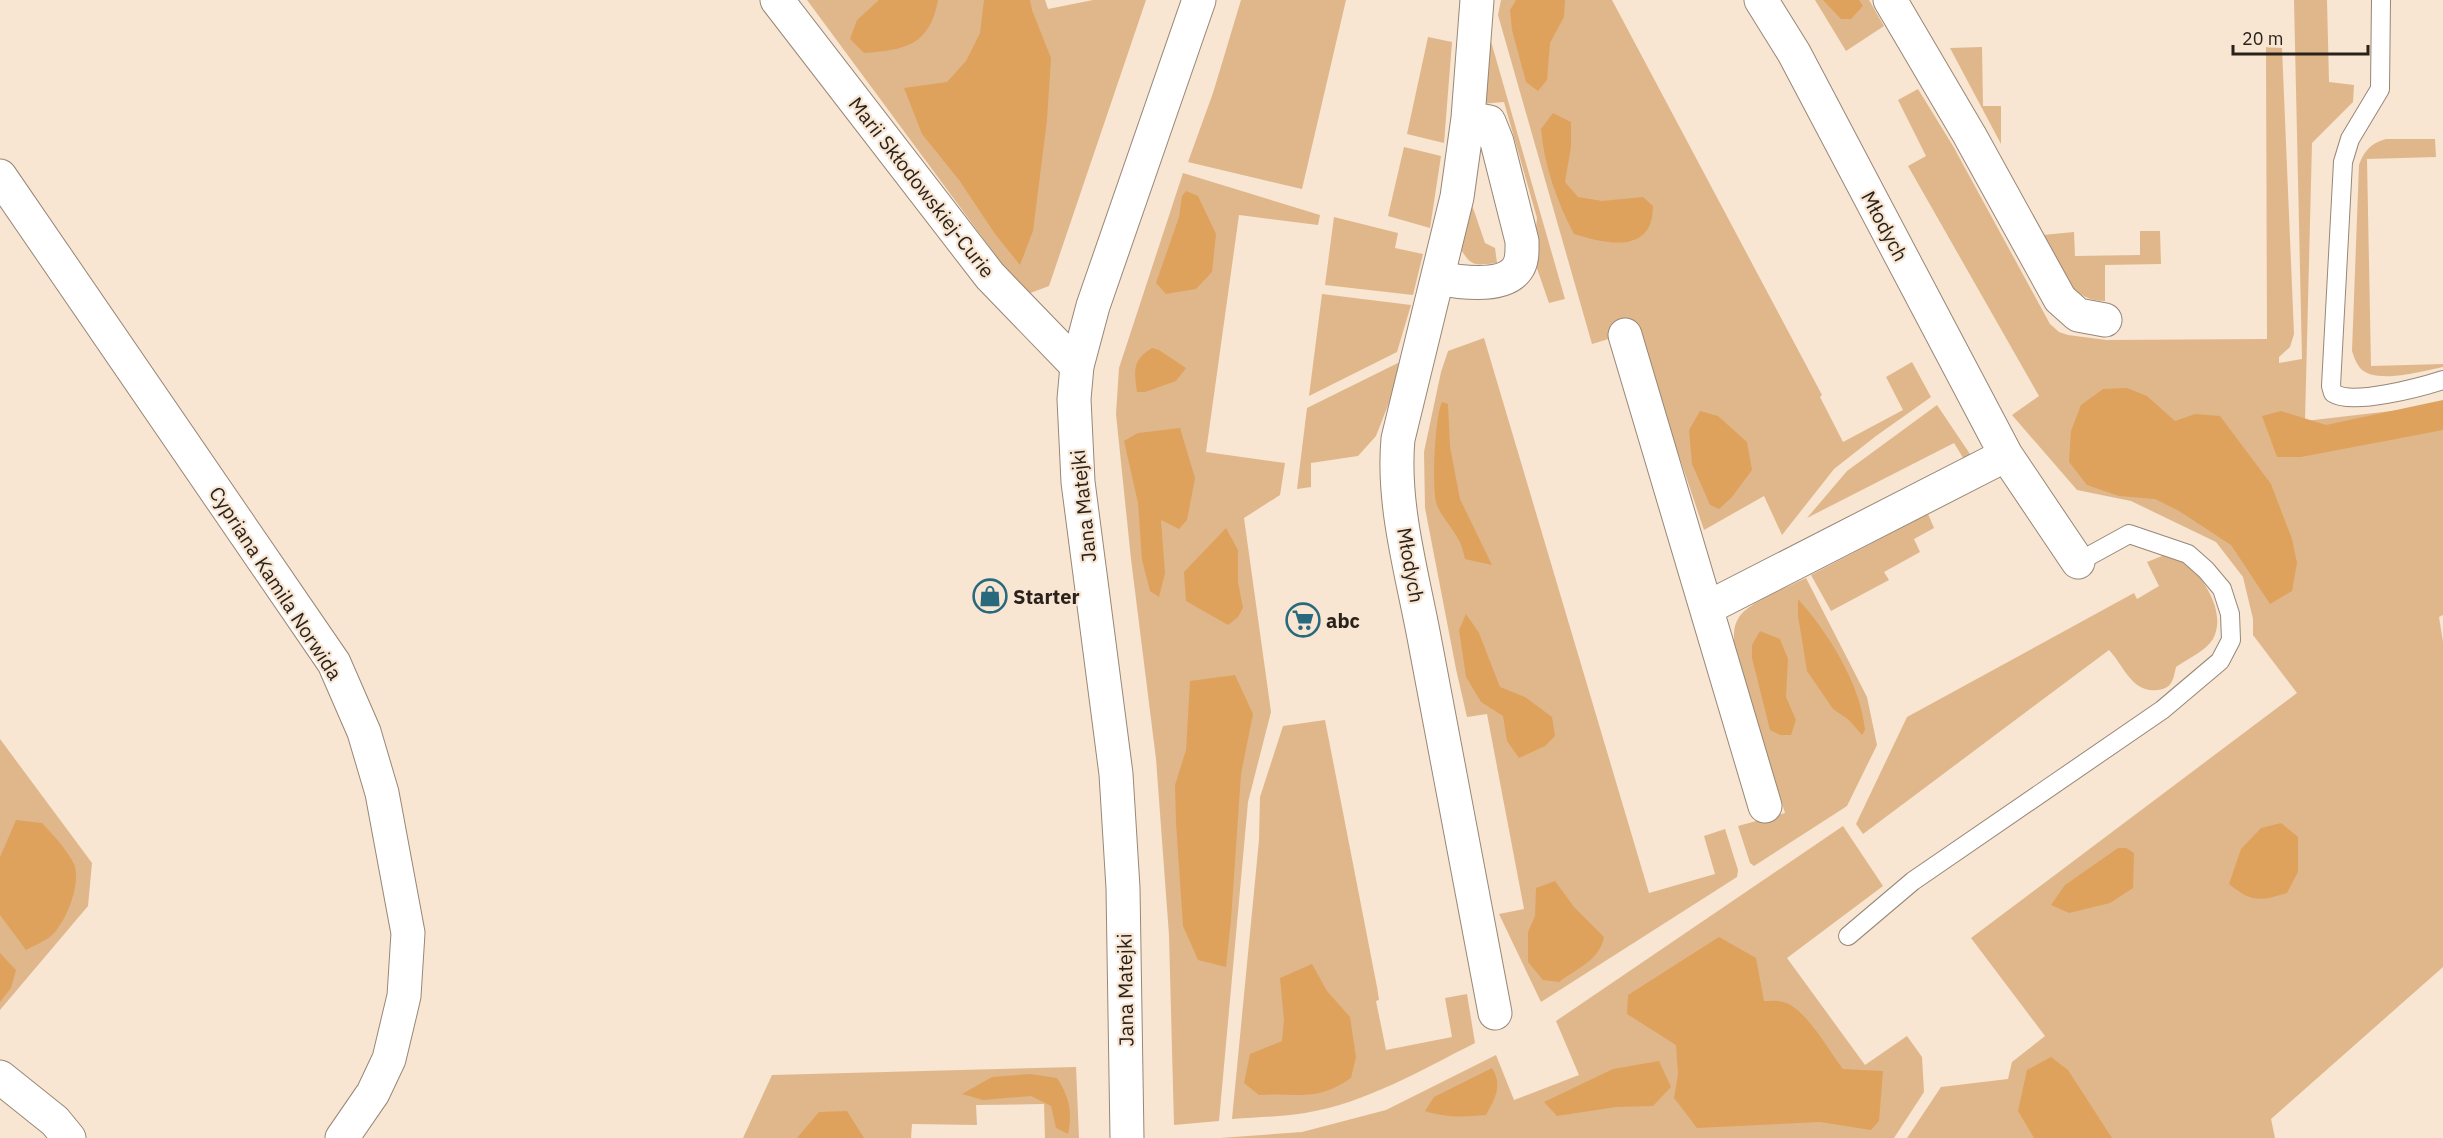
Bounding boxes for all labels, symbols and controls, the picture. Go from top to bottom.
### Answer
scale bar [2233,18,2368,56]
text: 20 m [2242,27,2284,50]
street label: Marii Skłodowskiej-Curie [843,91,1001,283]
street label: Młodych [1855,186,1915,266]
street label: Jana Matejki [1064,448,1102,564]
street label: Cypriana Kamila Norwida [203,481,349,685]
street label: Młodych [1391,525,1431,605]
shop icon: Starter [972,578,1008,614]
place label: Starter [1013,583,1079,610]
supermarket icon: abc [1285,602,1321,638]
place label: abc [1326,607,1360,634]
street label: Jana Matejki [1111,933,1139,1047]

